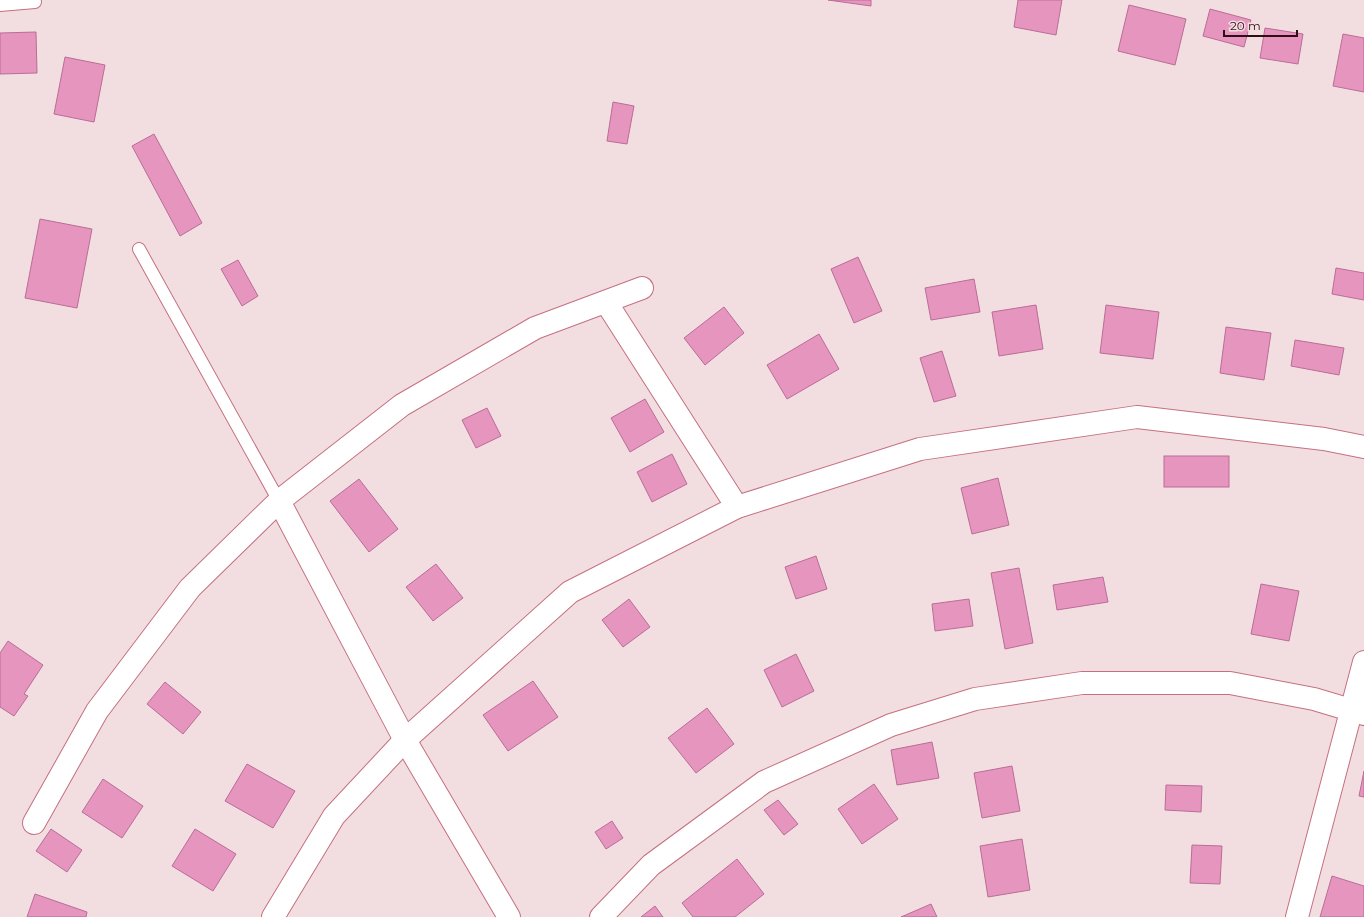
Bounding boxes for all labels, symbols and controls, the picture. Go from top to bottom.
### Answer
scale bar [1224,12,1297,38]
text: 20 m [1230,18,1261,33]

